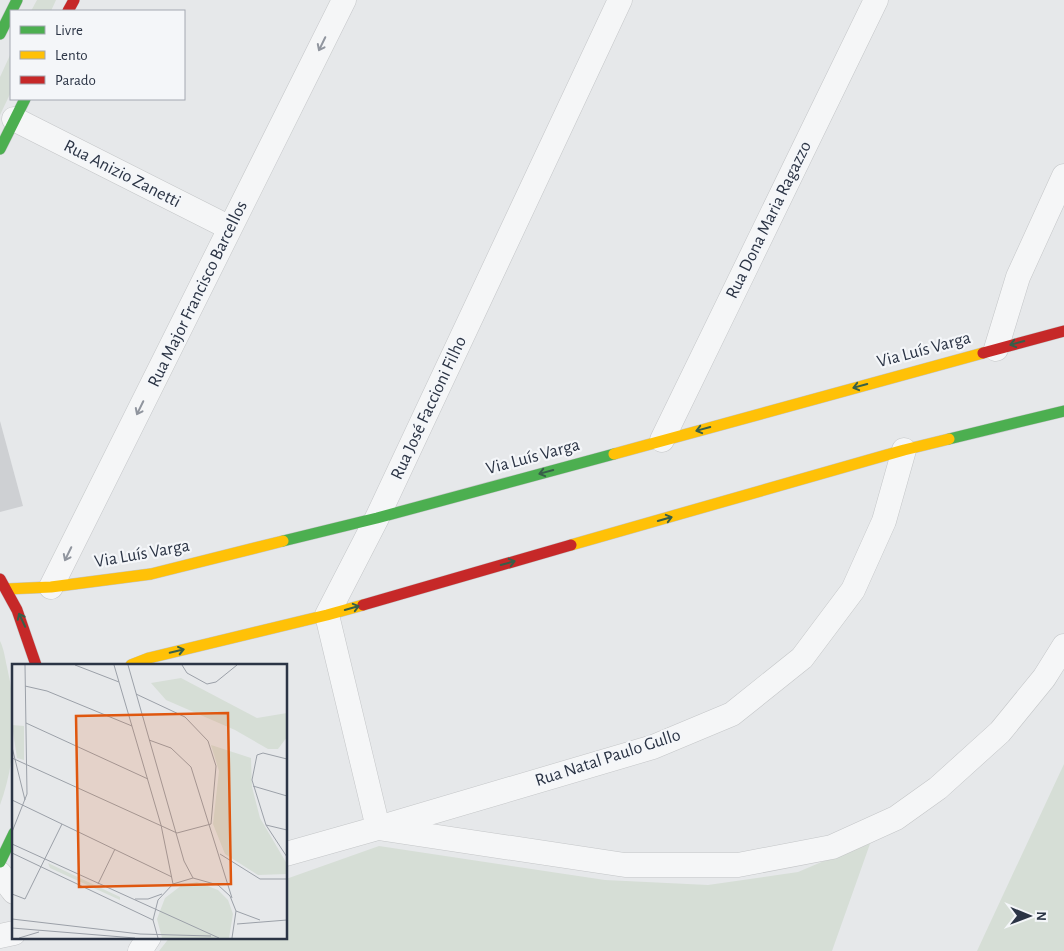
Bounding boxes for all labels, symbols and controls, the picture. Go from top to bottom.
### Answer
legend [10,10,185,100]
text: Livre [55,23,83,38]
one-way arrow [317,36,327,51]
text: Lento [55,48,88,63]
text: Parado [55,73,96,88]
street label: Rua Anizio Zanetti [61,137,183,211]
street label: Rua Dona Maria Ragazzo [723,138,815,302]
street label: Rua Major Francisco Barcellos [145,198,251,390]
street label: Via Luís Varga [875,329,973,371]
street label: Rua José Faccioni Filho [388,333,470,482]
one-way arrow [1009,339,1025,349]
one-way arrow [852,382,868,391]
one-way arrow [135,401,145,416]
one-way arrow [696,424,712,434]
street label: Via Luís Varga [484,436,582,478]
one-way arrow [539,467,555,477]
one-way arrow [656,513,672,523]
street label: Via Luís Varga [93,537,191,571]
one-way arrow [63,546,72,561]
one-way arrow [500,558,516,568]
one-way arrow [344,602,360,612]
one-way arrow [17,613,26,628]
one-way arrow [169,646,185,655]
inset map [12,664,288,938]
street label: Rua Natal Paulo Gullo [533,726,683,790]
north arrow [1004,891,1054,941]
text: N [1034,911,1048,921]

